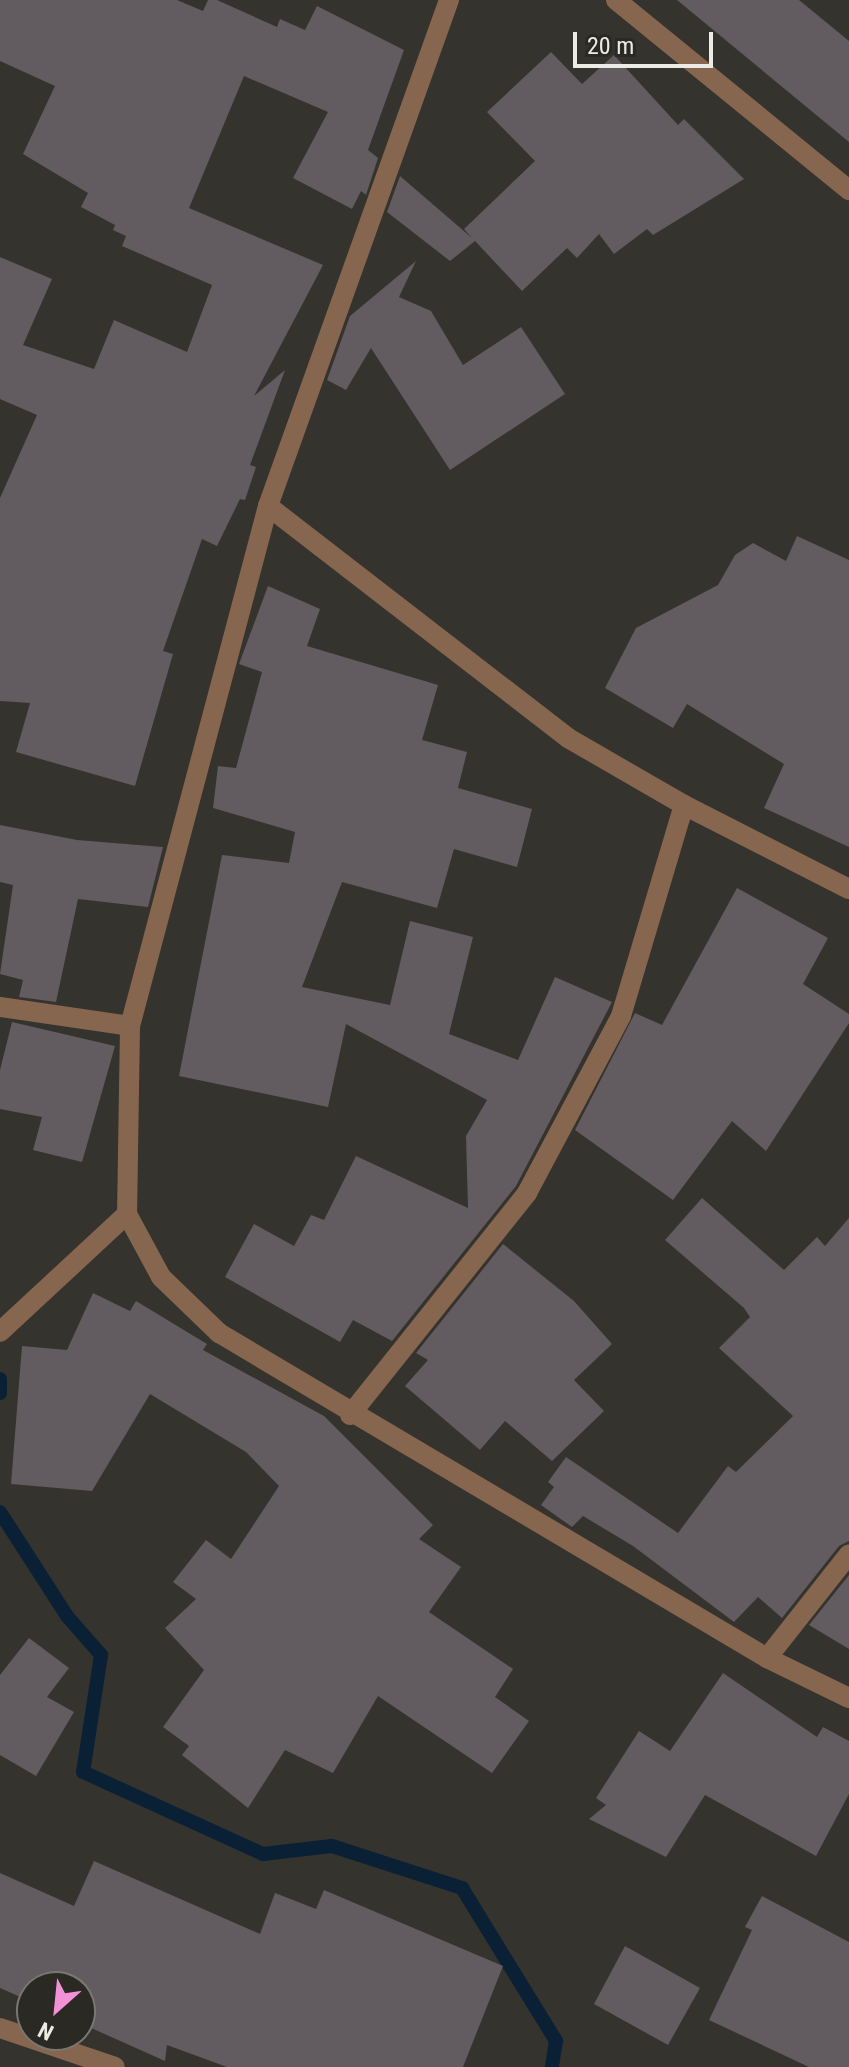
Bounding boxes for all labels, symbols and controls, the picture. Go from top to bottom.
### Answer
scale bar [577,16,717,66]
text: 20 m [587,32,634,60]
north arrow [16,1971,96,2051]
text: N [34,2017,57,2045]

